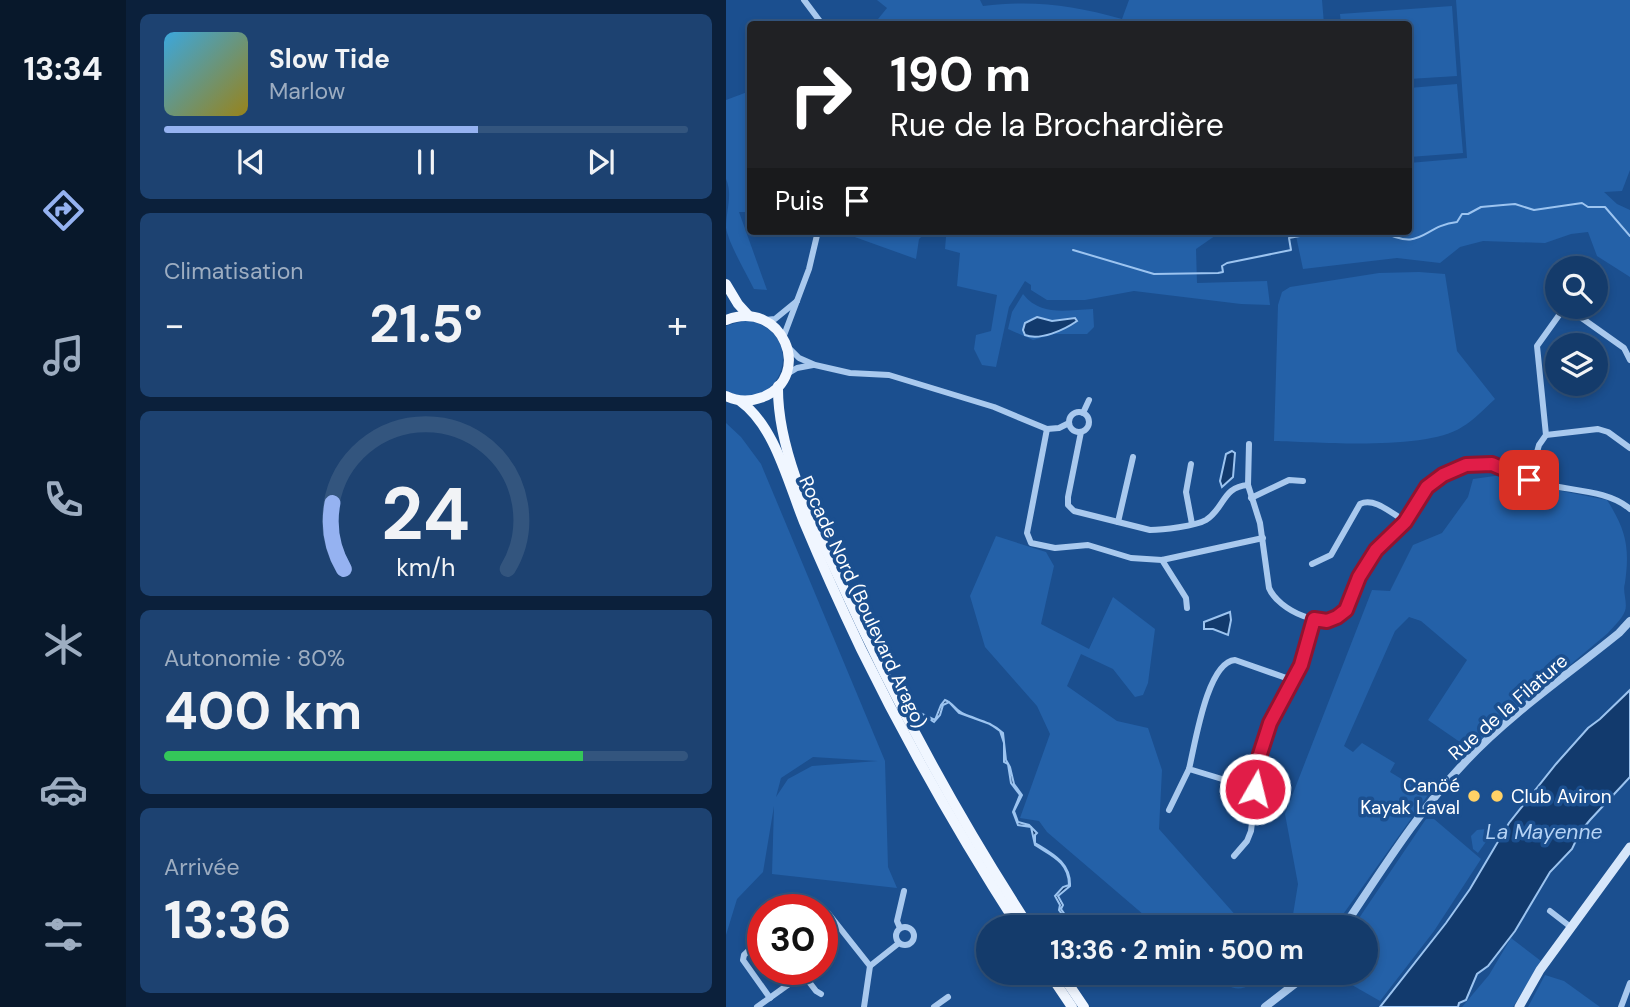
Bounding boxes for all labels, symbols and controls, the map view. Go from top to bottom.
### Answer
text: Slow Tide [269,42,390,76]
text: 190 m [890,42,1031,106]
text: 13:34 [23,48,103,90]
icon: right [775,49,866,140]
text: Marlow [269,76,345,106]
text: Rue de la Brochardière [890,104,1224,146]
icon: previous [232,143,270,181]
icon: pause [407,143,445,181]
icon: next [582,143,620,181]
icon: arrive [838,182,876,220]
text: Puis [775,184,824,218]
icon: directions [39,186,88,235]
text: Climatisation [164,256,303,286]
map controls [1545,256,1608,396]
button: search [1545,256,1608,319]
text: 21.5° [369,290,483,358]
text: − [164,300,185,350]
text: + [667,300,688,350]
icon: music [39,331,88,380]
button: layers [1545,333,1608,396]
pin [1499,450,1559,510]
icon: arrive [1510,461,1548,499]
text: 24 [382,468,470,563]
street label: Rocade Nord (Boulevard Arago) [793,472,933,732]
icon: phone [39,475,88,524]
text: km/h [396,551,456,584]
icon: climate [39,620,88,669]
text: Autonomie · 80% [164,643,345,673]
street label: Rue de la Filature [1443,648,1573,766]
text: 400 km [164,677,362,745]
position arrow [1218,752,1292,826]
icon: car [39,765,88,814]
place label: Canöé Kayak Laval [1360,773,1460,820]
place label: Club Aviron [1511,784,1612,809]
marker: Canöé Kayak Laval [1466,788,1482,804]
marker: Club Aviron [1489,788,1505,804]
water label: La Mayenne [1486,818,1602,846]
text: Arrivée [164,852,240,882]
text: 13:36 [164,886,292,954]
speed limit sign: 30 [747,894,838,985]
icon: filters [39,910,88,959]
text: 13:36 · 2 min · 500 m [1050,933,1304,967]

